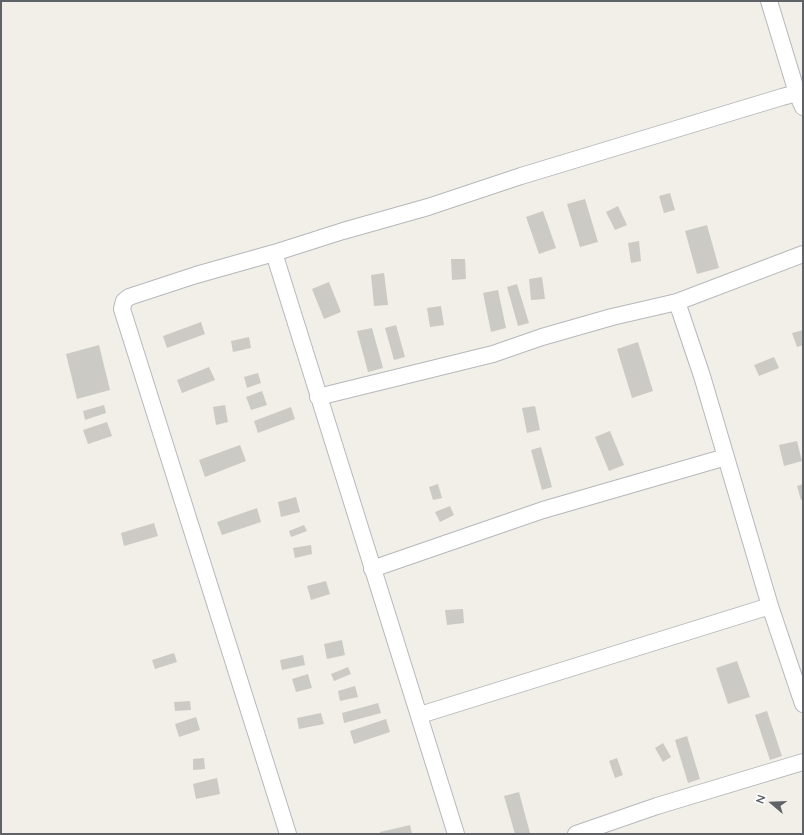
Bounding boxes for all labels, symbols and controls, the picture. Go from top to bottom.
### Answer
north arrow [752,783,792,823]
text: N [753,793,768,805]

